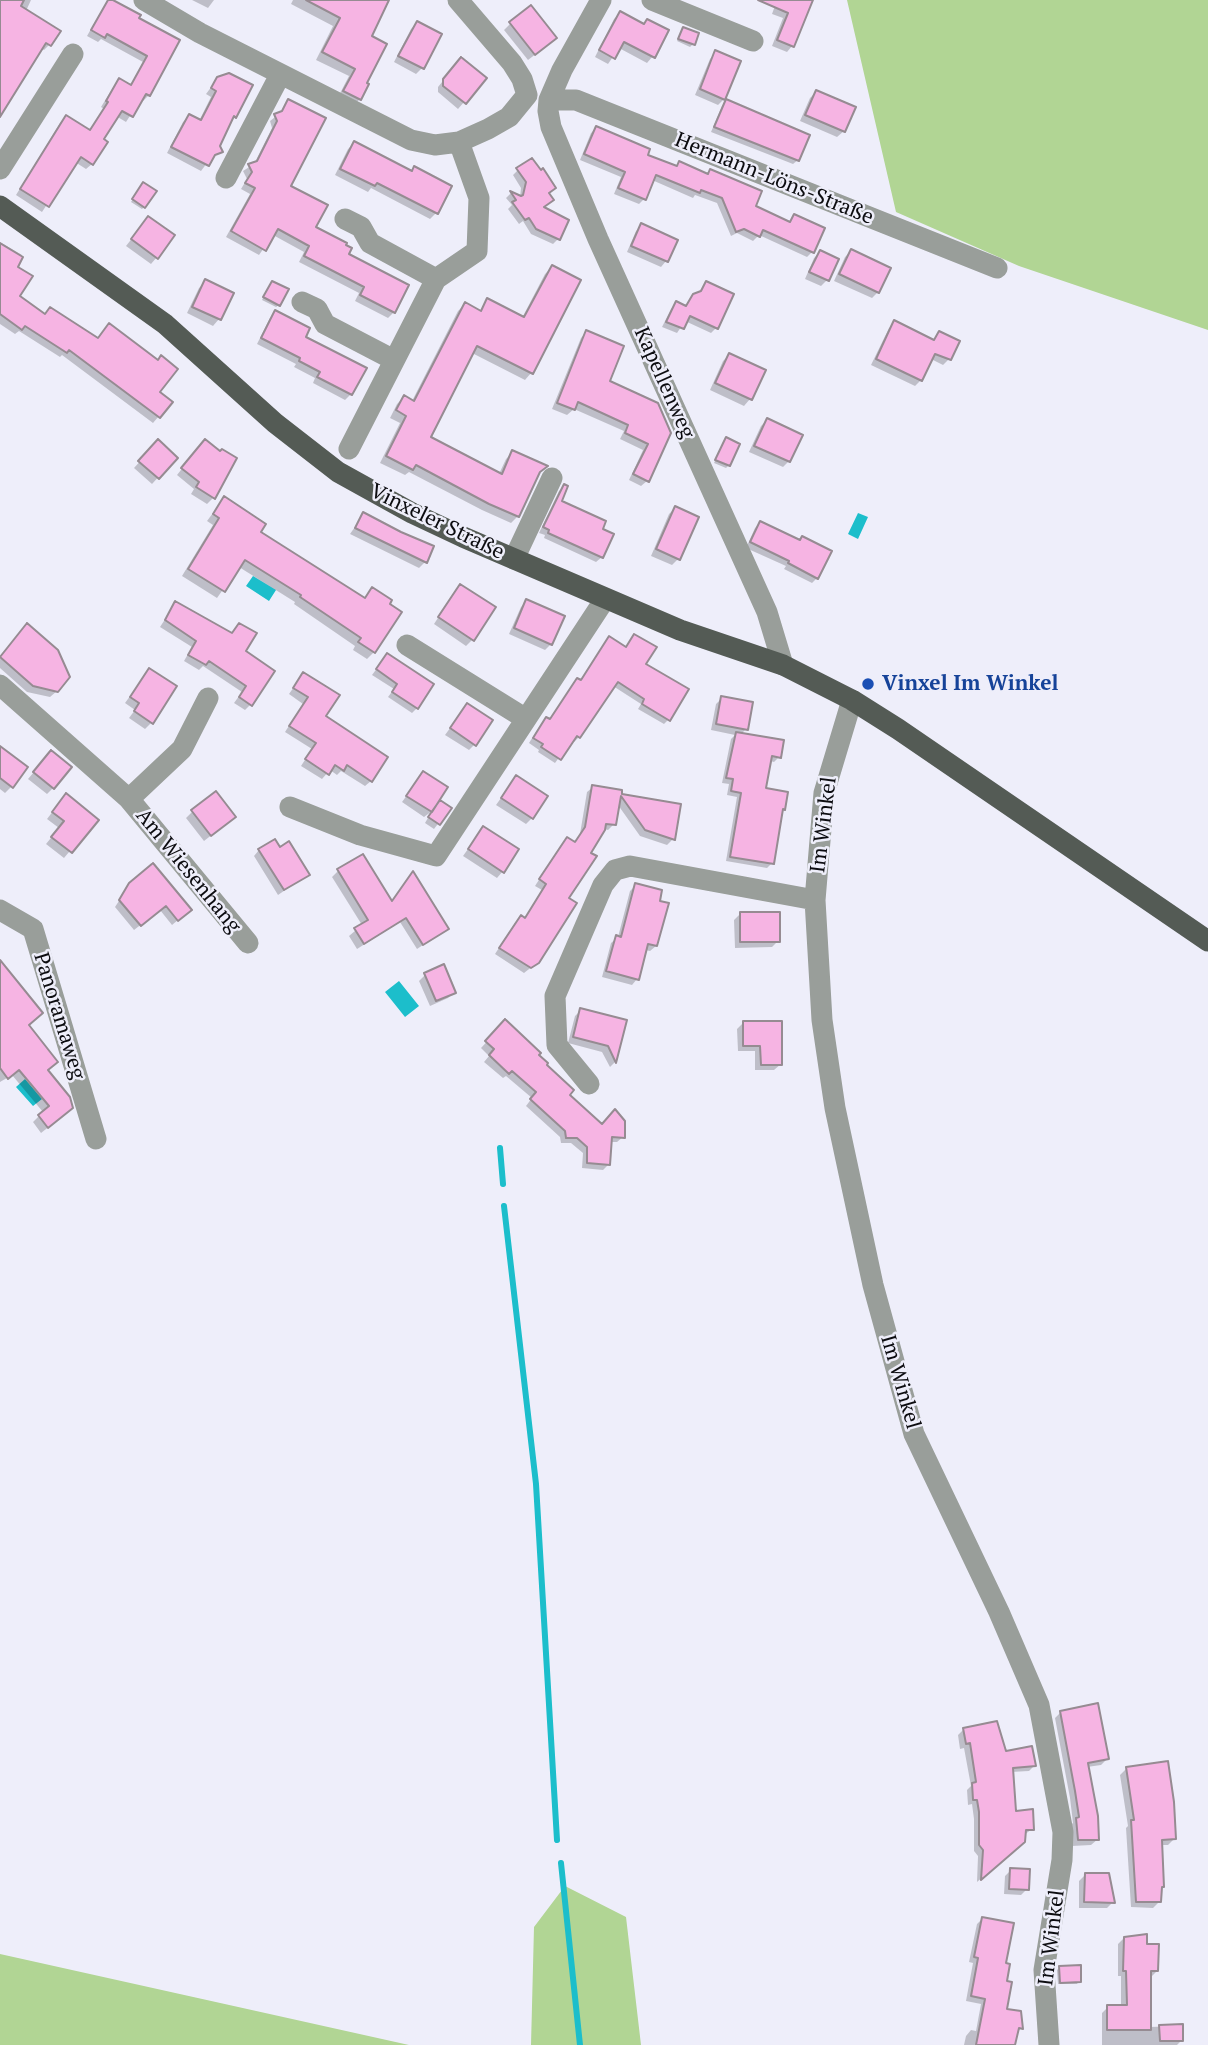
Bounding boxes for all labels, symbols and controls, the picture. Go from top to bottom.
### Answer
street label: Hermann-Löns-Straße [671,128,877,230]
street label: Kapellenweg [628,324,700,442]
street label: Vinxeler Straße [366,479,508,565]
place label: Vinxel Im Winkel [882,671,1059,697]
marker: Vinxel Im Winkel [860,676,876,692]
street label: Im Winkel [806,776,842,874]
street label: Am Wiesenhang [130,804,246,938]
street label: Panoramaweg [28,950,90,1082]
street label: Im Winkel [875,1332,925,1432]
street label: Im Winkel [1034,1889,1070,1987]

